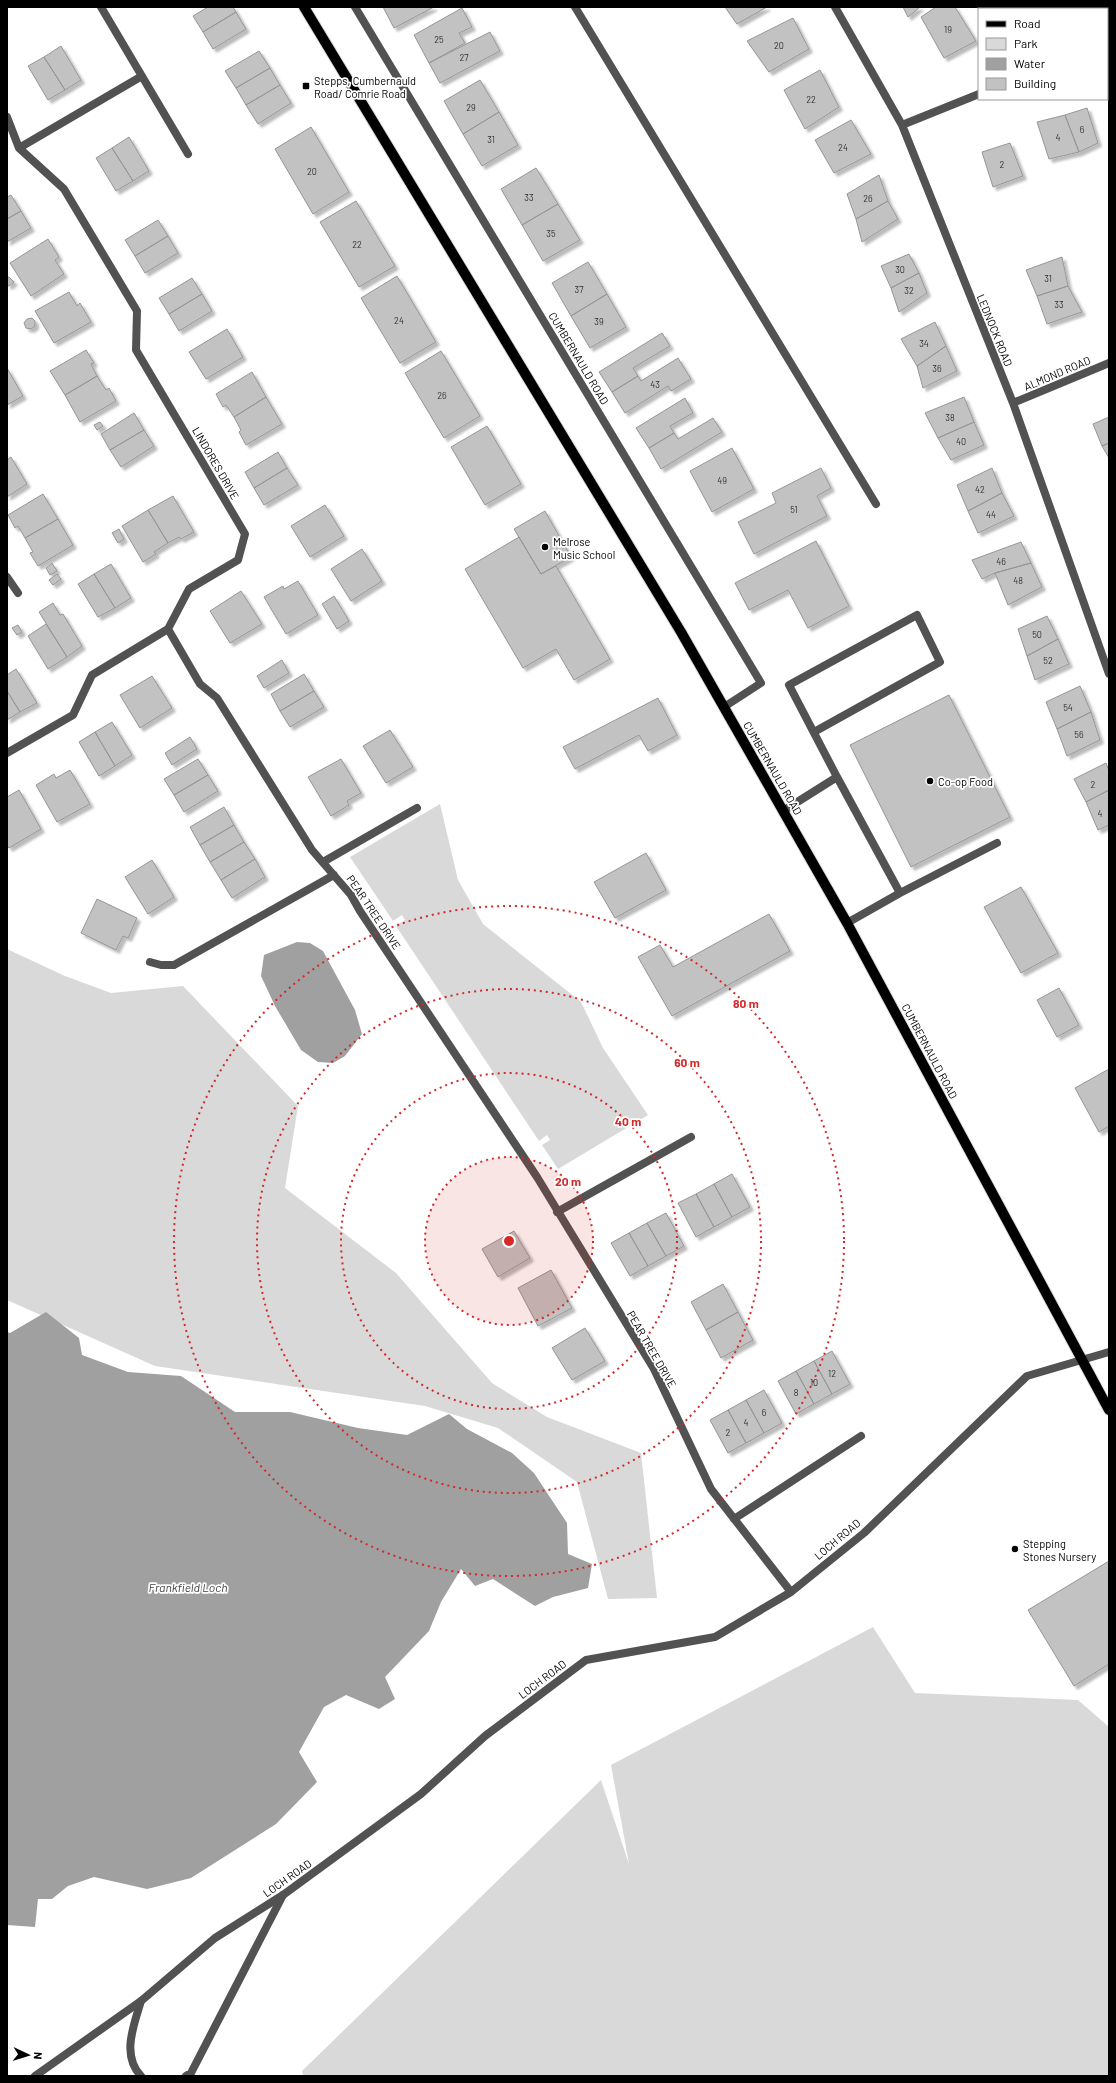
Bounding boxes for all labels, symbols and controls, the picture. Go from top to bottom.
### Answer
legend [978,8,1108,100]
text: Road [1014,16,1041,30]
house number: 19 [944,24,952,35]
house number: 25 [434,34,444,45]
text: Park [1014,36,1038,50]
house number: 20 [774,40,784,51]
house number: 27 [459,52,469,63]
text: Water [1014,56,1046,70]
place label: Stepps, Cumbernauld Road/ Comrie Road [314,74,416,100]
text: Building [1014,76,1056,90]
marker: Stepps, Cumbernauld Road/ Comrie Road [301,81,311,91]
house number: 22 [806,94,816,105]
house number: 29 [466,102,476,113]
house number: 6 [1080,124,1085,135]
house number: 4 [1056,132,1061,143]
house number: 31 [487,134,495,145]
house number: 24 [838,142,848,153]
house number: 2 [1000,159,1005,170]
house number: 20 [307,166,317,177]
house number: 33 [524,192,534,203]
house number: 26 [863,193,873,204]
house number: 35 [546,228,556,239]
house number: 22 [352,239,362,250]
house number: 30 [895,264,905,275]
house number: 31 [1044,273,1052,284]
house number: 37 [575,284,584,295]
house number: 32 [904,285,914,296]
street label: LEDNOCK ROAD [975,292,1015,368]
house number: 33 [1054,299,1064,310]
street label: CUMBERNAULD ROAD [546,309,612,407]
house number: 24 [394,315,404,326]
house number: 39 [594,316,604,327]
house number: 34 [919,338,929,349]
street label: ALMOND ROAD [1022,353,1092,393]
house number: 36 [932,363,942,374]
house number: 43 [650,379,660,390]
house number: 26 [437,390,447,401]
house number: 38 [945,412,955,423]
street label: LINDORES DRIVE [190,425,242,502]
house number: 40 [956,436,966,447]
house number: 49 [717,475,727,486]
house number: 42 [975,484,985,495]
house number: 51 [790,504,798,515]
house number: 44 [986,509,996,520]
place label: Melrose Music School [553,535,615,561]
marker: Melrose Music School [540,542,550,552]
house number: 46 [996,556,1006,567]
house number: 48 [1013,575,1023,586]
house number: 50 [1032,629,1042,640]
house number: 52 [1043,655,1053,666]
house number: 54 [1063,702,1073,713]
street label: CUMBERNAULD ROAD [741,719,805,817]
house number: 56 [1074,729,1084,740]
place label: Co-op Food [938,775,993,788]
marker: Co-op Food [925,776,935,786]
house number: 2 [1091,779,1096,790]
house number: 4 [1098,808,1103,819]
street label: PEAR TREE DRIVE [344,872,404,952]
text: 80 m [733,996,759,1010]
street label: CUMBERNAULD ROAD [900,1001,961,1101]
text: 60 m [674,1055,700,1069]
text: 40 m [615,1114,641,1128]
text: 20 m [555,1174,581,1188]
centre of rings [502,1234,516,1248]
street label: PEAR TREE DRIVE [625,1308,679,1390]
house number: 12 [828,1368,836,1379]
house number: 10 [810,1377,818,1388]
house number: 8 [794,1387,799,1398]
house number: 6 [762,1407,767,1418]
house number: 4 [744,1417,749,1428]
house number: 2 [726,1427,731,1438]
street label: LOCH ROAD [811,1516,863,1562]
place label: Stepping Stones Nursery [1023,1537,1096,1563]
marker: Stepping Stones Nursery [1010,1544,1020,1554]
water label: Frankfield Loch [149,1580,227,1594]
street label: LOCH ROAD [516,1657,568,1701]
street label: LOCH ROAD [260,1856,314,1899]
north arrow [8,2035,48,2075]
text: N [32,2052,45,2060]

